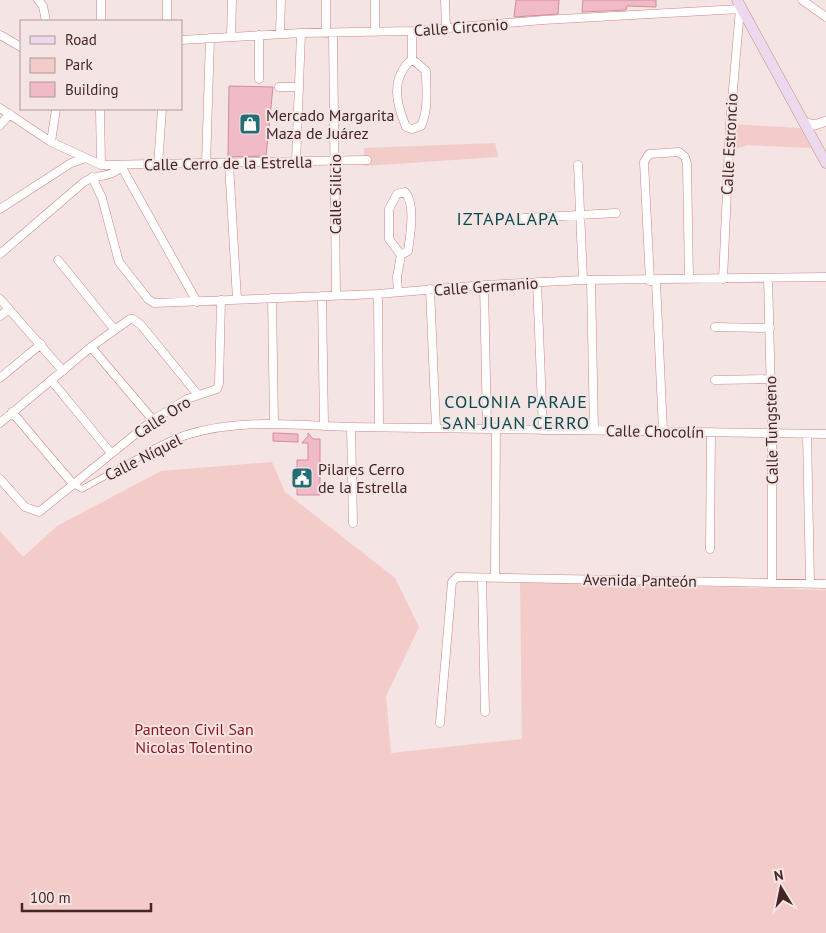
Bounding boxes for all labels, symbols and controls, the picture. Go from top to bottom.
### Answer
street label: Calle Circonio [413,14,509,40]
legend [20,20,182,110]
text: Road [65,30,97,49]
text: Park [65,55,93,74]
text: Building [65,80,119,99]
street label: Calle Estroncio [716,92,742,196]
place label: Mercado Margarita Maza de Juárez [266,105,394,143]
shop icon: Mercado Margarita Maza de Juárez [238,112,262,136]
street label: Calle Cerro de la Estrella [144,152,312,174]
street label: Calle Silicio [325,154,345,234]
district label: IZTAPALAPA [457,207,559,230]
street label: Calle Germanio [433,272,539,300]
street label: Calle Tungsteno [760,376,782,484]
district label: COLONIA PARAJE SAN JUAN CERRO [442,390,590,434]
street label: Calle Oro [130,391,194,443]
street label: Calle Chocolín [606,420,704,442]
street label: Calle Níquel [101,429,185,485]
place label: Pilares Cerro de la Estrella [318,459,407,497]
public building icon: Pilares Cerro de la Estrella [290,466,314,490]
street label: Avenida Panteón [583,569,697,591]
park label: Panteon Civil San Nicolas Tolentino [134,719,254,757]
north arrow [756,863,806,913]
text: N [773,866,785,885]
scale bar [22,880,151,912]
text: 100 m [30,888,71,907]

